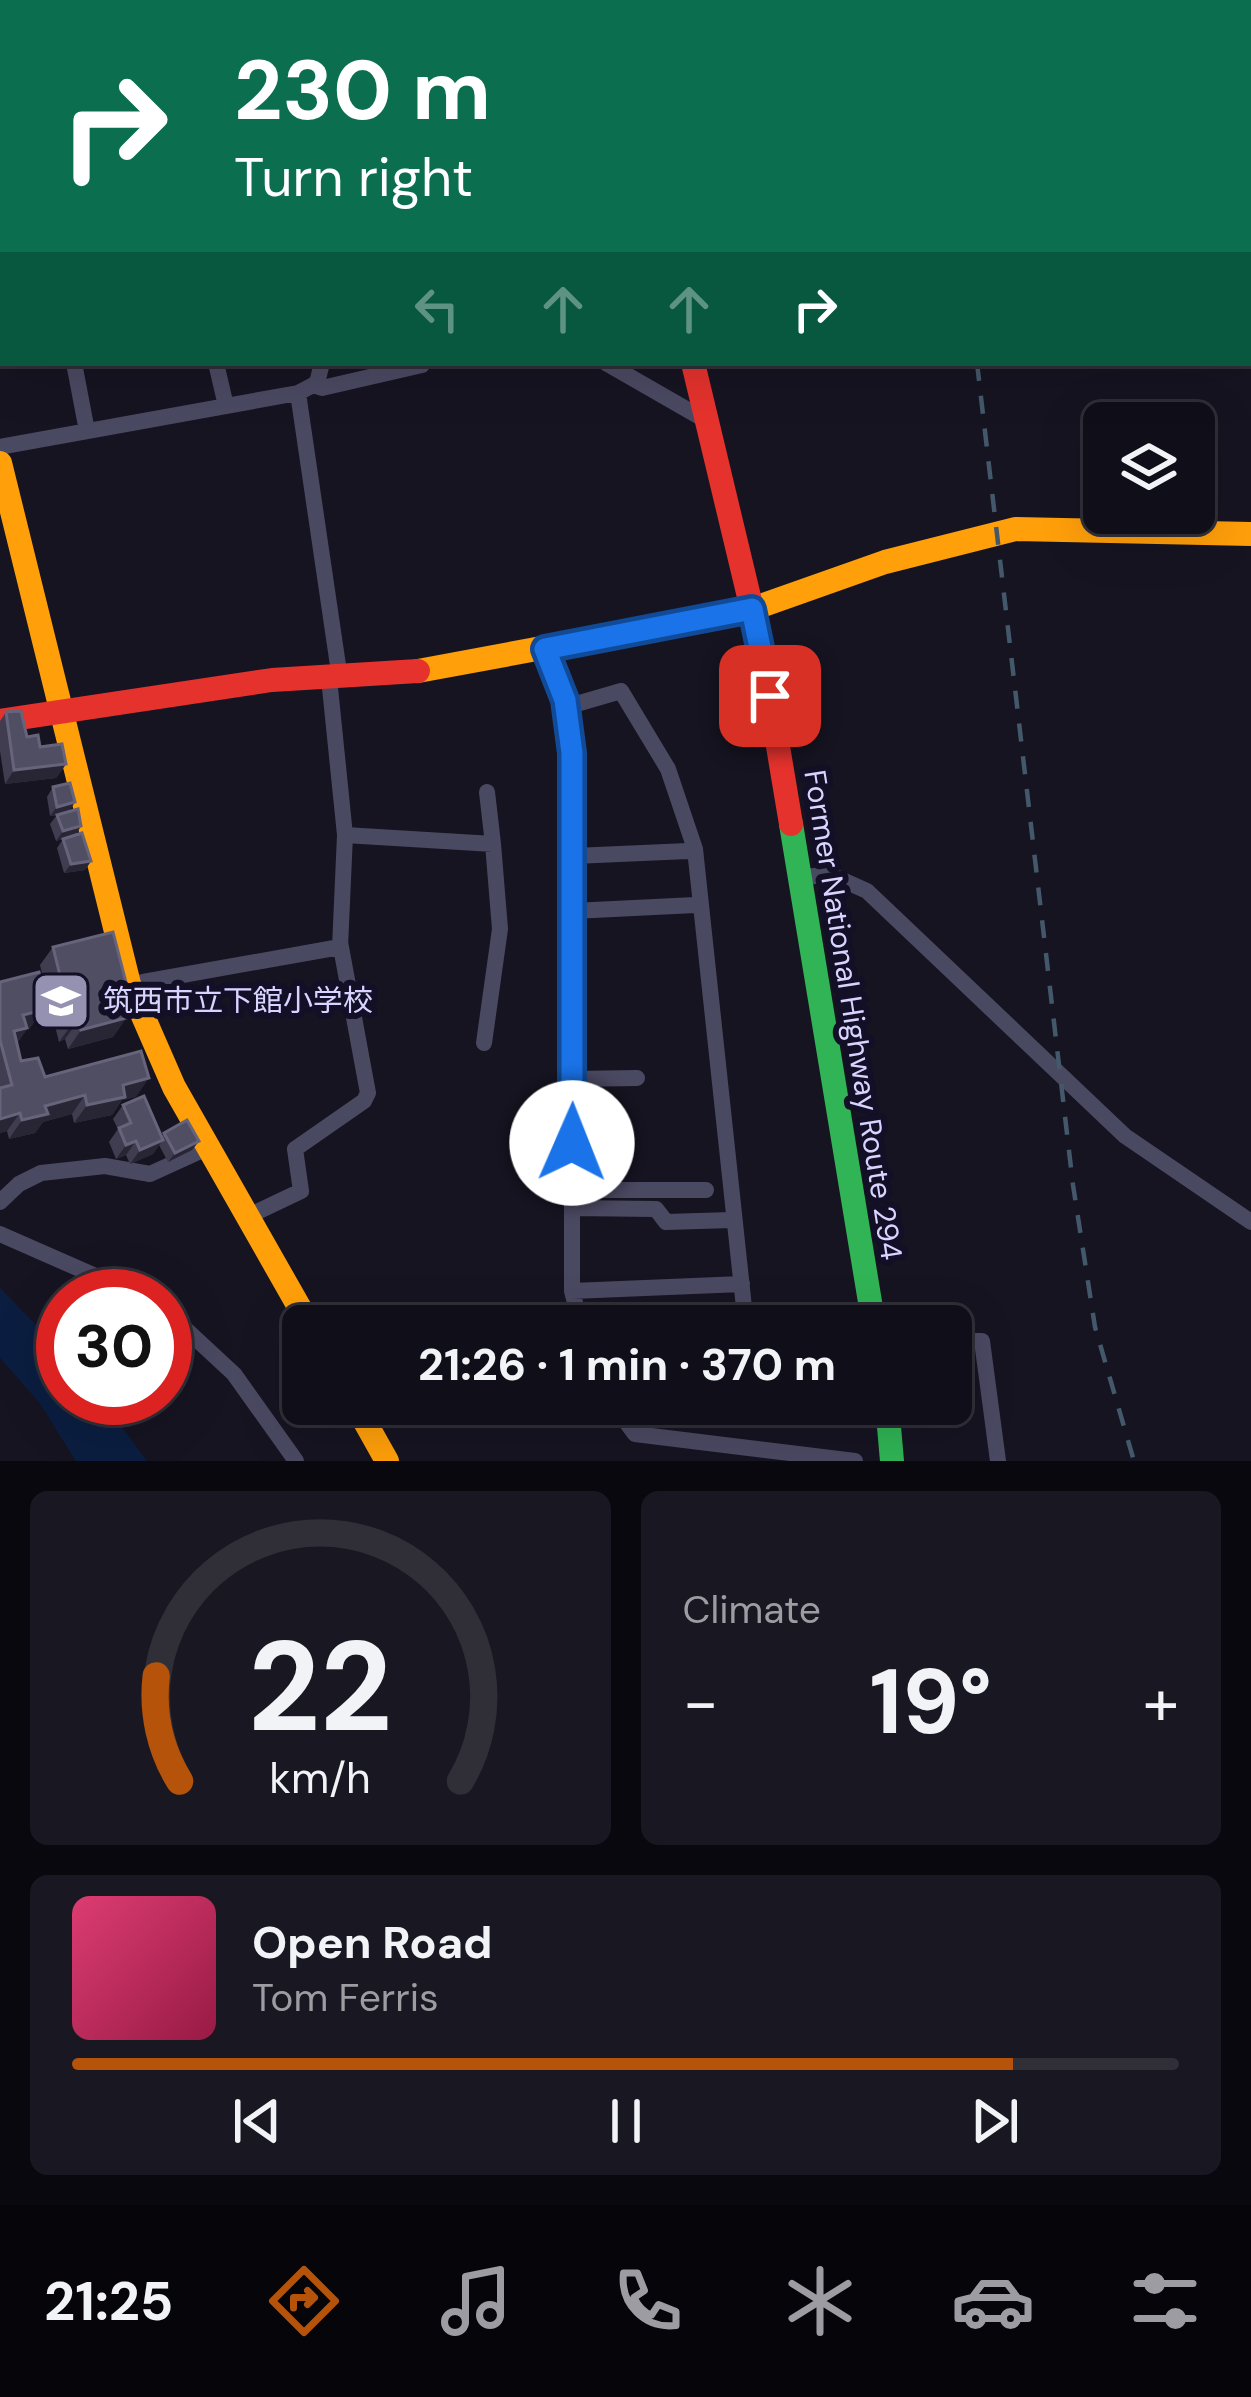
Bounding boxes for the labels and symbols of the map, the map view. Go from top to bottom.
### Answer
pin [719,645,821,747]
street label: Former National Highway Route 294 [795,767,912,1263]
school or university icon: 筑西市立下館小学校 [30,970,92,1032]
place label: 筑西市立下館小学校 [103,981,373,1020]
position arrow [509,1080,635,1206]
speed limit sign: 30 [36,1269,192,1425]

